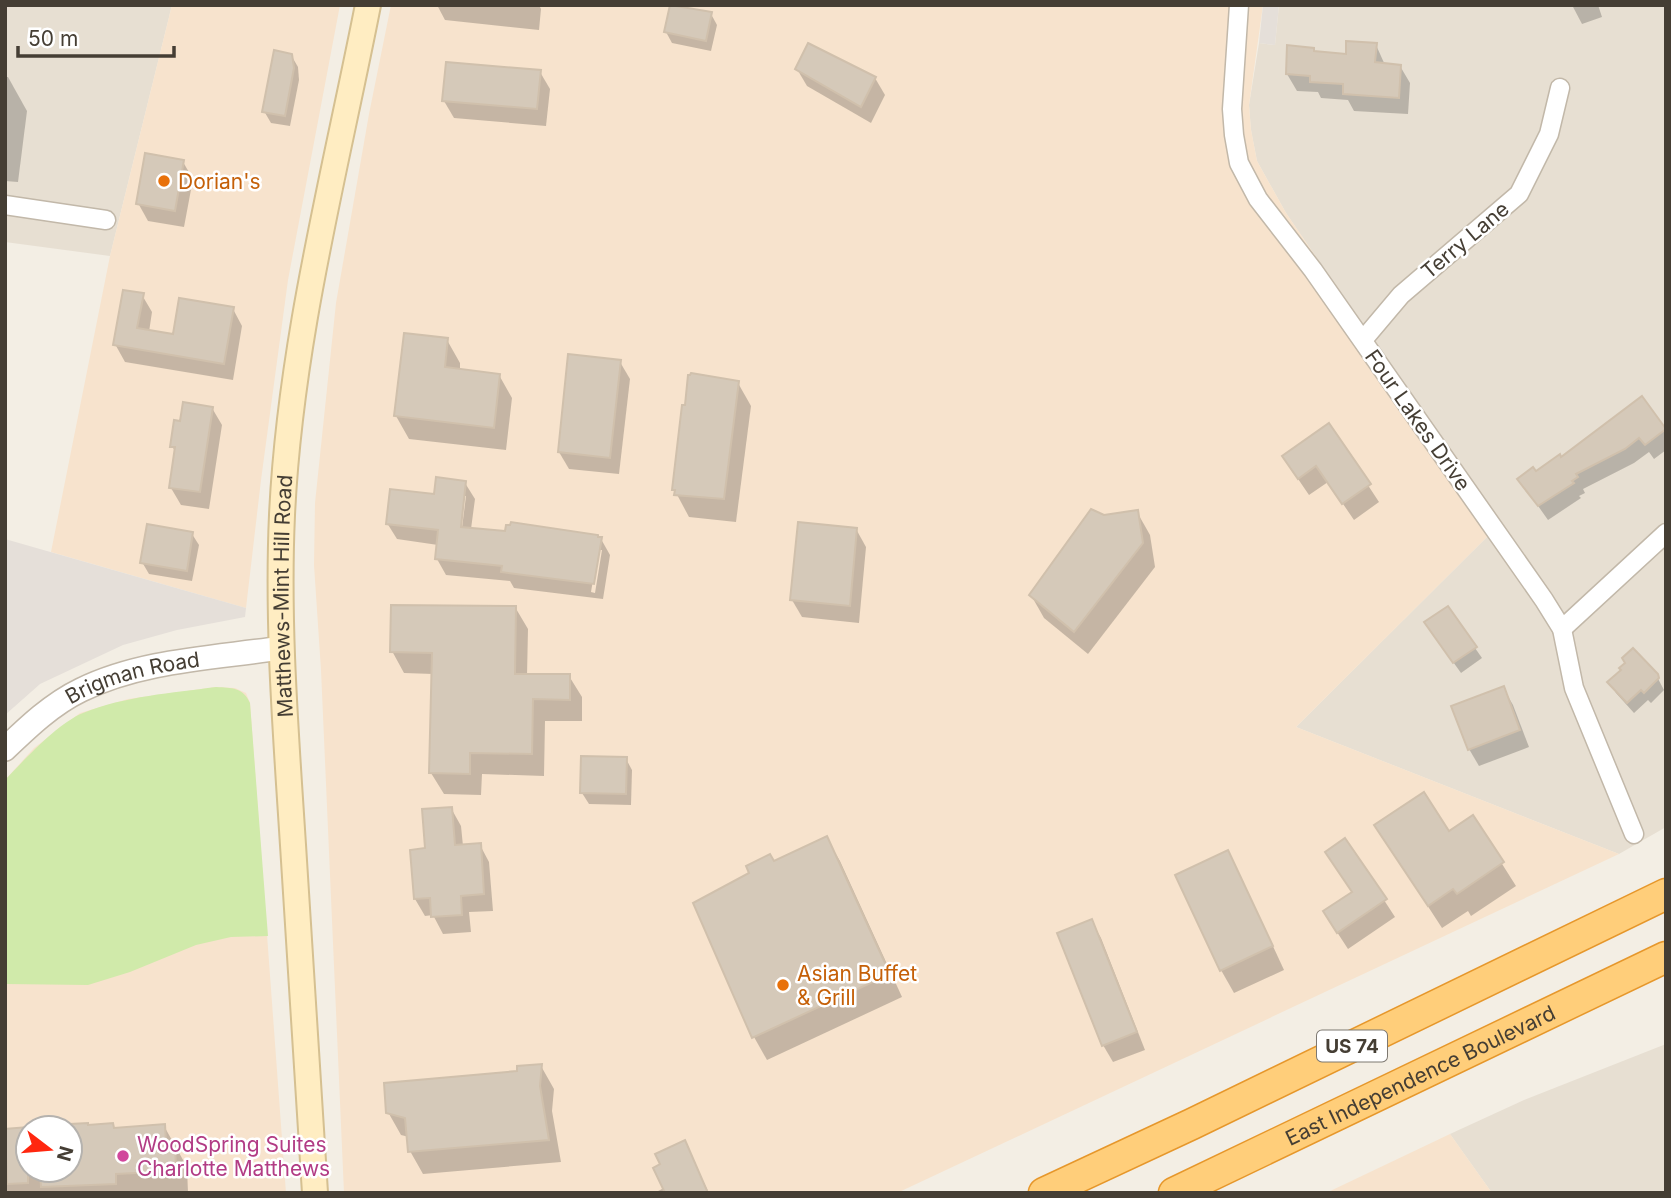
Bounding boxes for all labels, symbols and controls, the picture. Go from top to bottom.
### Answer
scale bar [18,14,173,58]
text: 50 m [28,26,78,51]
place label: Dorian's [178,169,261,194]
marker: Dorian's [156,173,172,189]
street label: Terry Lane [1416,196,1514,284]
street label: Four Lakes Drive [1360,345,1476,495]
street label: Matthews-Mint Hill Road [268,474,297,718]
street label: Brigman Road [61,646,201,709]
place label: Asian Buffet & Grill [797,961,917,1010]
marker: Asian Buffet & Grill [775,977,791,993]
street label: East Independence Boulevard [1281,1000,1559,1150]
road number: US 74 [1317,1030,1387,1062]
north arrow [14,1114,84,1184]
place label: WoodSpring Suites Charlotte Matthews [137,1132,330,1181]
text: N [52,1143,78,1164]
marker: WoodSpring Suites Charlotte Matthews [115,1148,131,1164]

